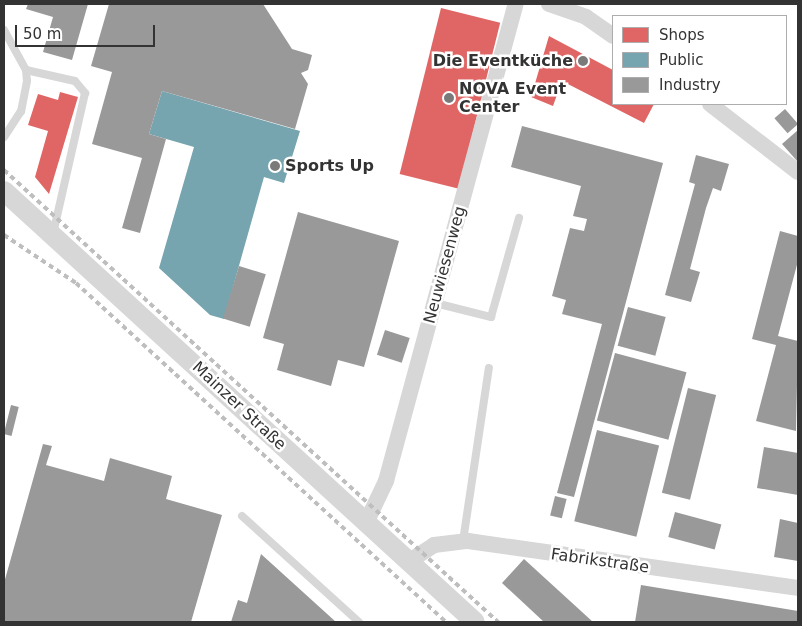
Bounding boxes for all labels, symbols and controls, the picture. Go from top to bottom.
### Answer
scale bar [18,15,158,47]
legend [612,15,787,105]
text: 50 m [23,25,61,43]
text: Shops [659,26,705,44]
place label: Die Eventküche [433,51,573,71]
text: Public [659,51,703,69]
marker: Die Eventküche [577,55,589,67]
text: Industry [659,76,721,94]
place label: NOVA Event Center [459,79,566,117]
marker: NOVA Event Center [443,92,455,104]
place label: Sports Up [285,156,374,176]
marker: Sports Up [269,160,281,172]
street label: Neuwiesenweg [420,204,470,326]
street label: Mainzer Straße [188,358,290,454]
street label: Fabrikstraße [550,545,650,577]

